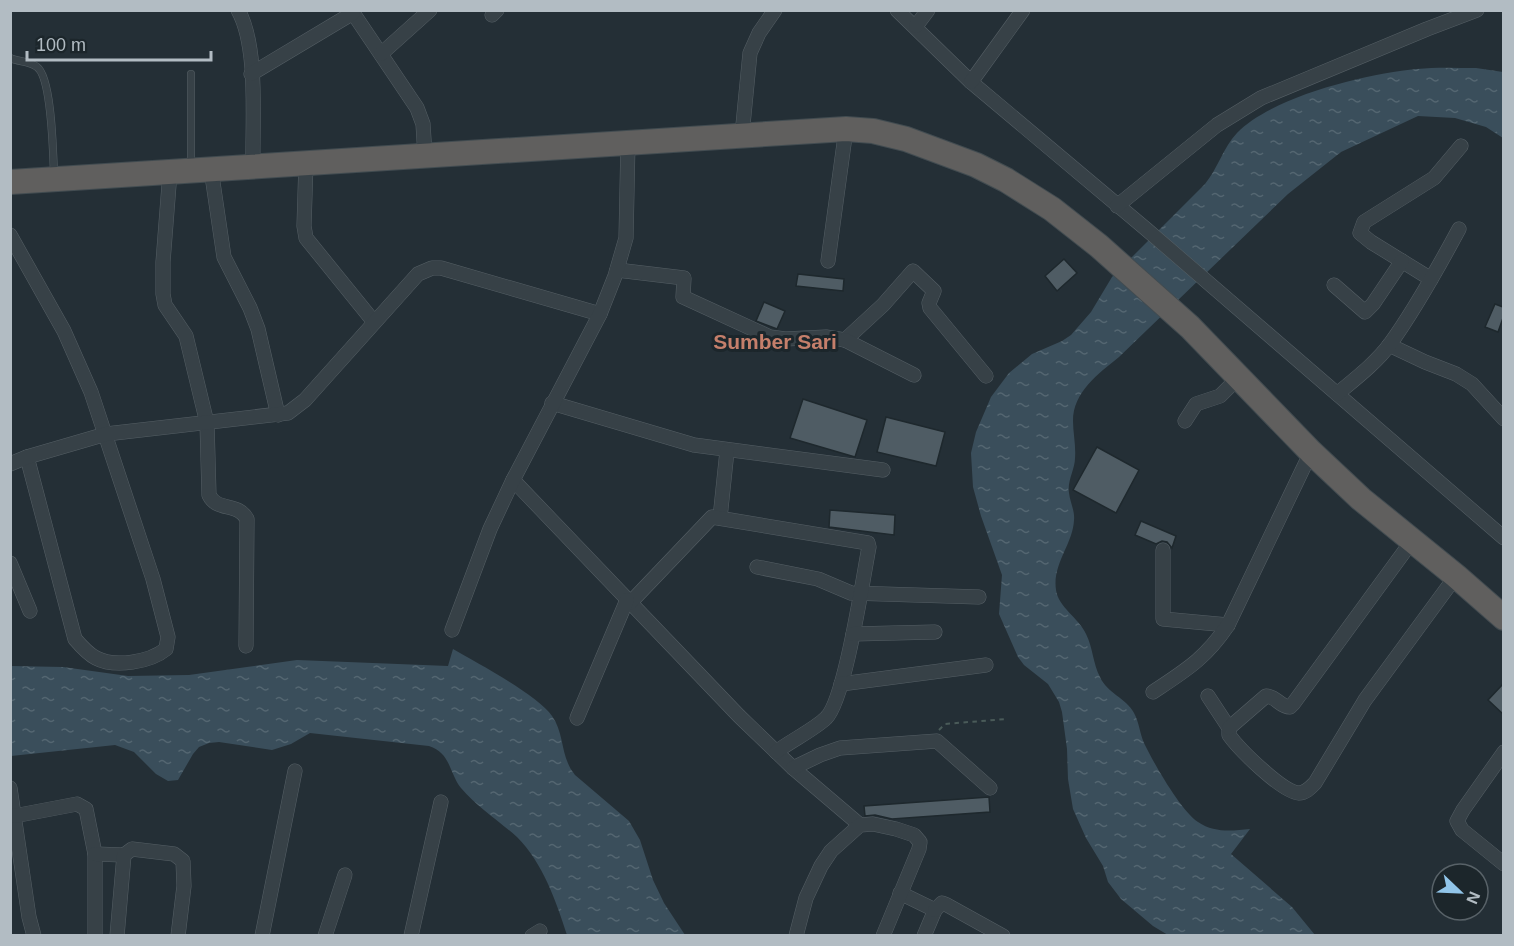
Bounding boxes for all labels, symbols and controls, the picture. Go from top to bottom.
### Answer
scale bar [27,24,212,62]
text: 100 m [36,35,86,55]
district label: Sumber Sari [713,330,837,353]
north arrow [1430,862,1490,922]
text: N [1463,889,1483,906]

